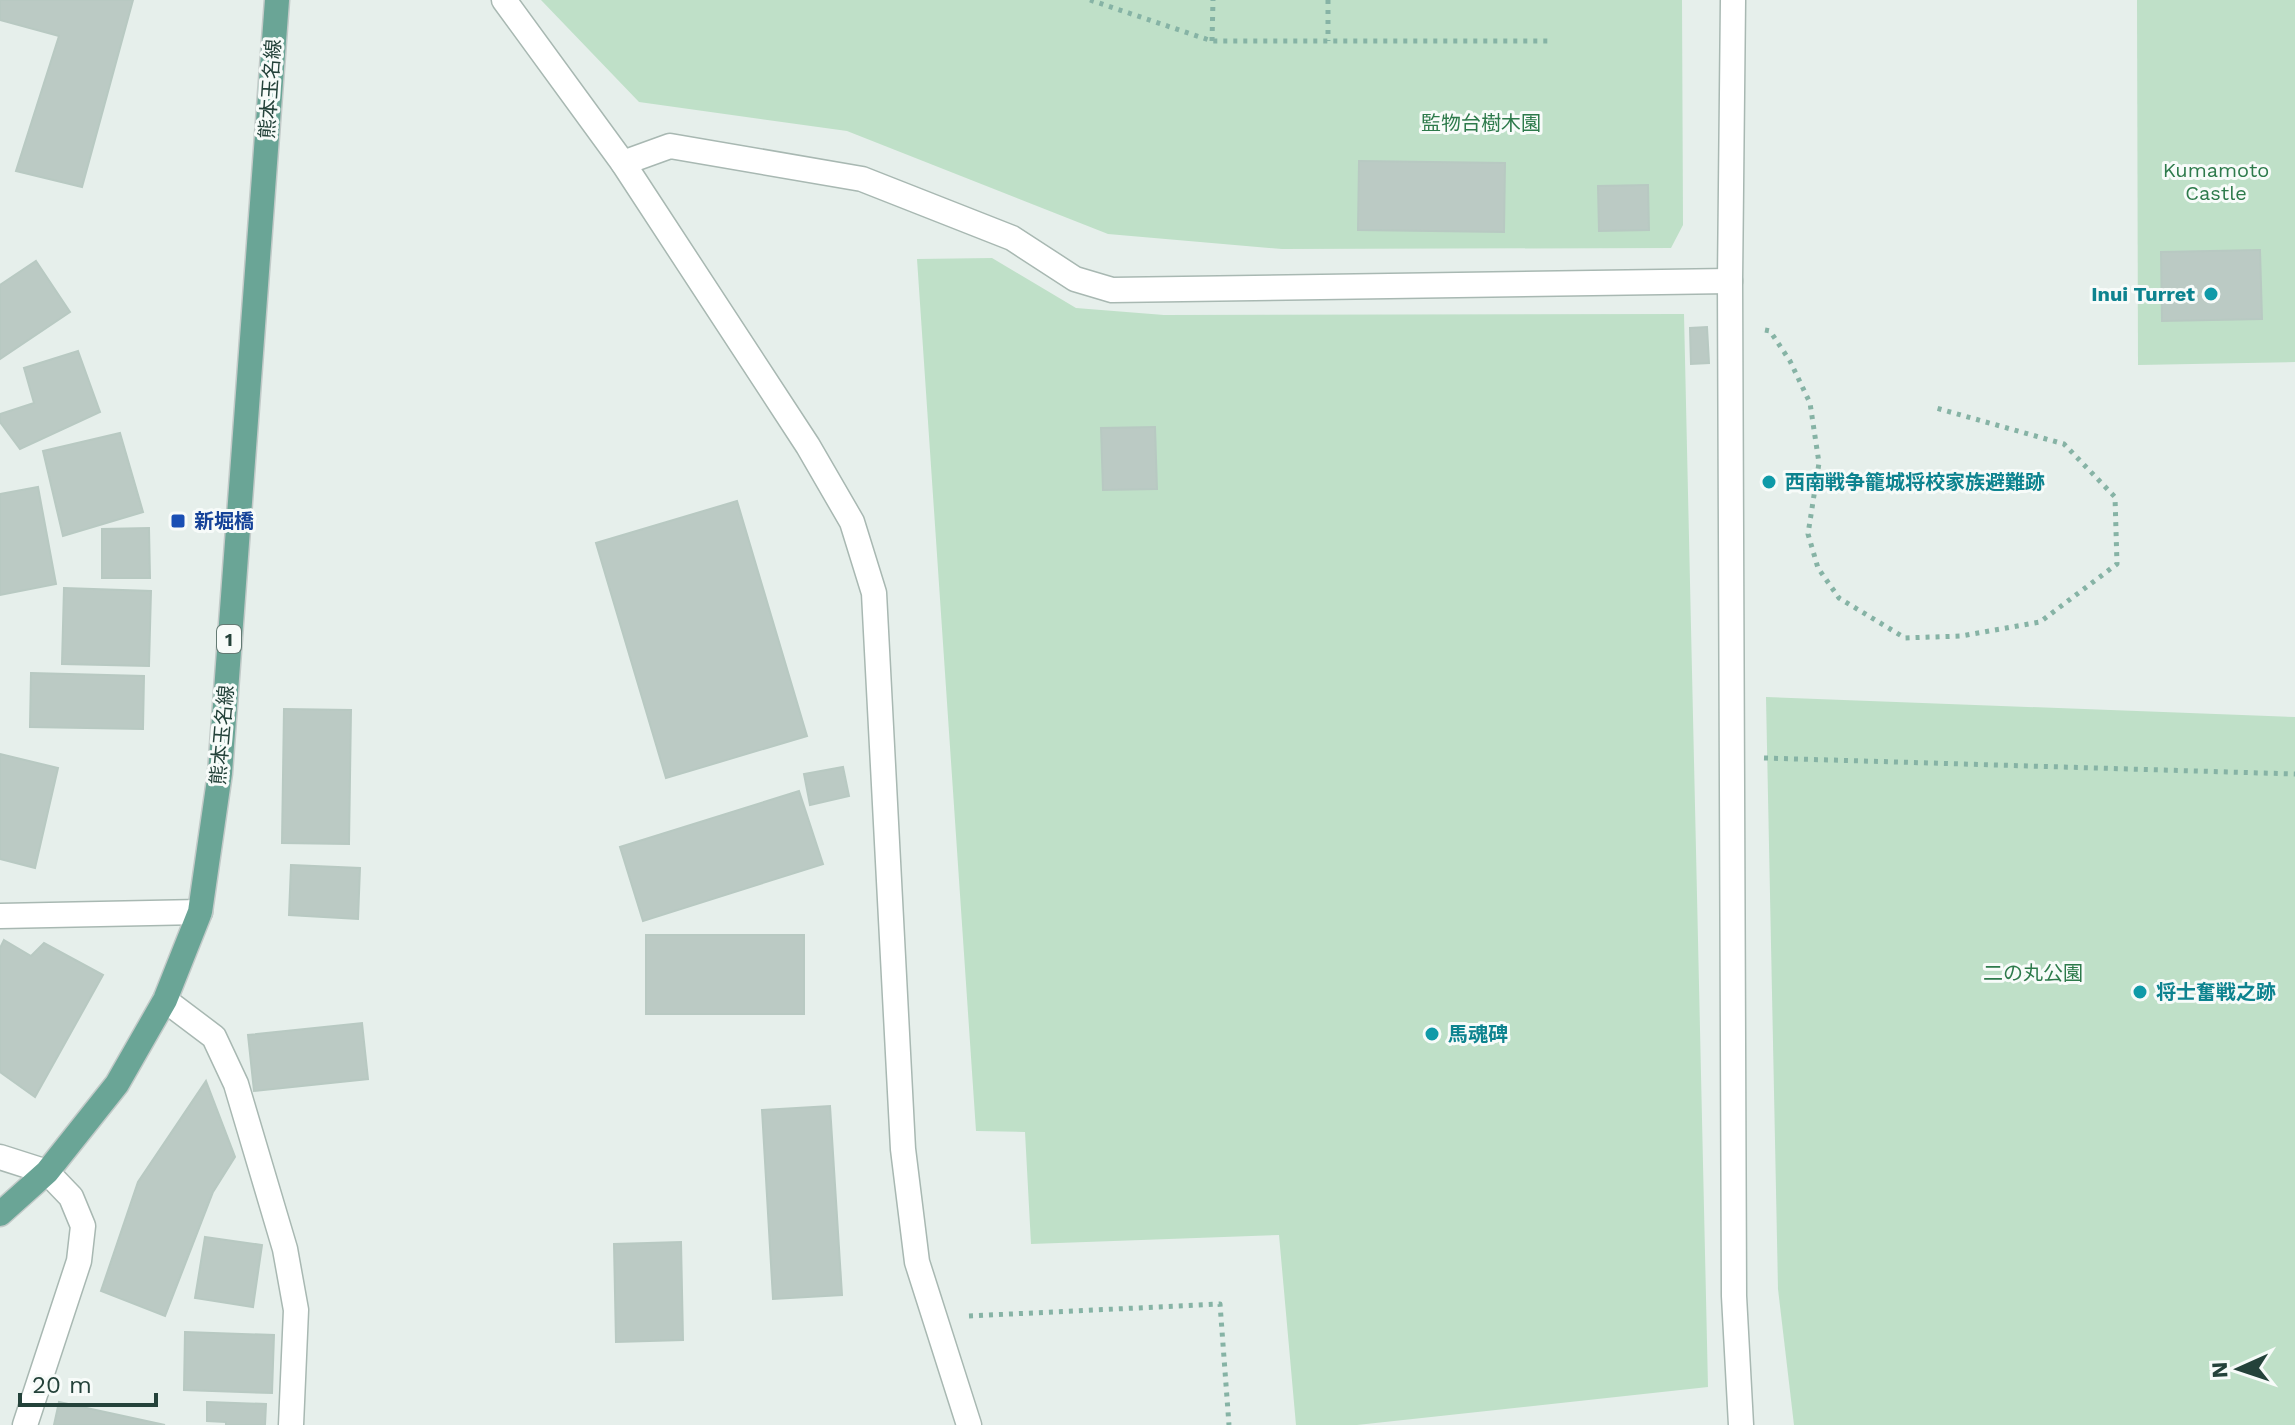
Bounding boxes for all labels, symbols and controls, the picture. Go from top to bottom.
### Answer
street label: 熊本玉名線 [255,38,285,140]
park label: 監物台樹木園 [1421,111,1541,135]
park label: Kumamoto Castle [2163,158,2269,205]
place label: Inui Turret [2091,282,2195,306]
marker: Inui Turret [2202,285,2220,303]
place label: 西南戦争籠城将校家族避難跡 [1785,470,2045,494]
marker: 西南戦争籠城将校家族避難跡 [1760,473,1778,491]
place label: 新堀橋 [194,509,254,533]
marker: 新堀橋 [169,512,187,530]
road number: 1 [217,625,241,653]
street label: 熊本玉名線 [206,684,238,786]
park label: 二の丸公園 [1983,961,2083,985]
place label: 将士奮戦之跡 [2156,980,2276,1004]
marker: 将士奮戦之跡 [2131,983,2149,1001]
place label: 馬魂碑 [1448,1022,1508,1046]
marker: 馬魂碑 [1423,1025,1441,1043]
north arrow [2199,1329,2279,1409]
scale bar [20,1357,156,1407]
text: N [2207,1361,2232,1379]
text: 20 m [32,1371,92,1399]

